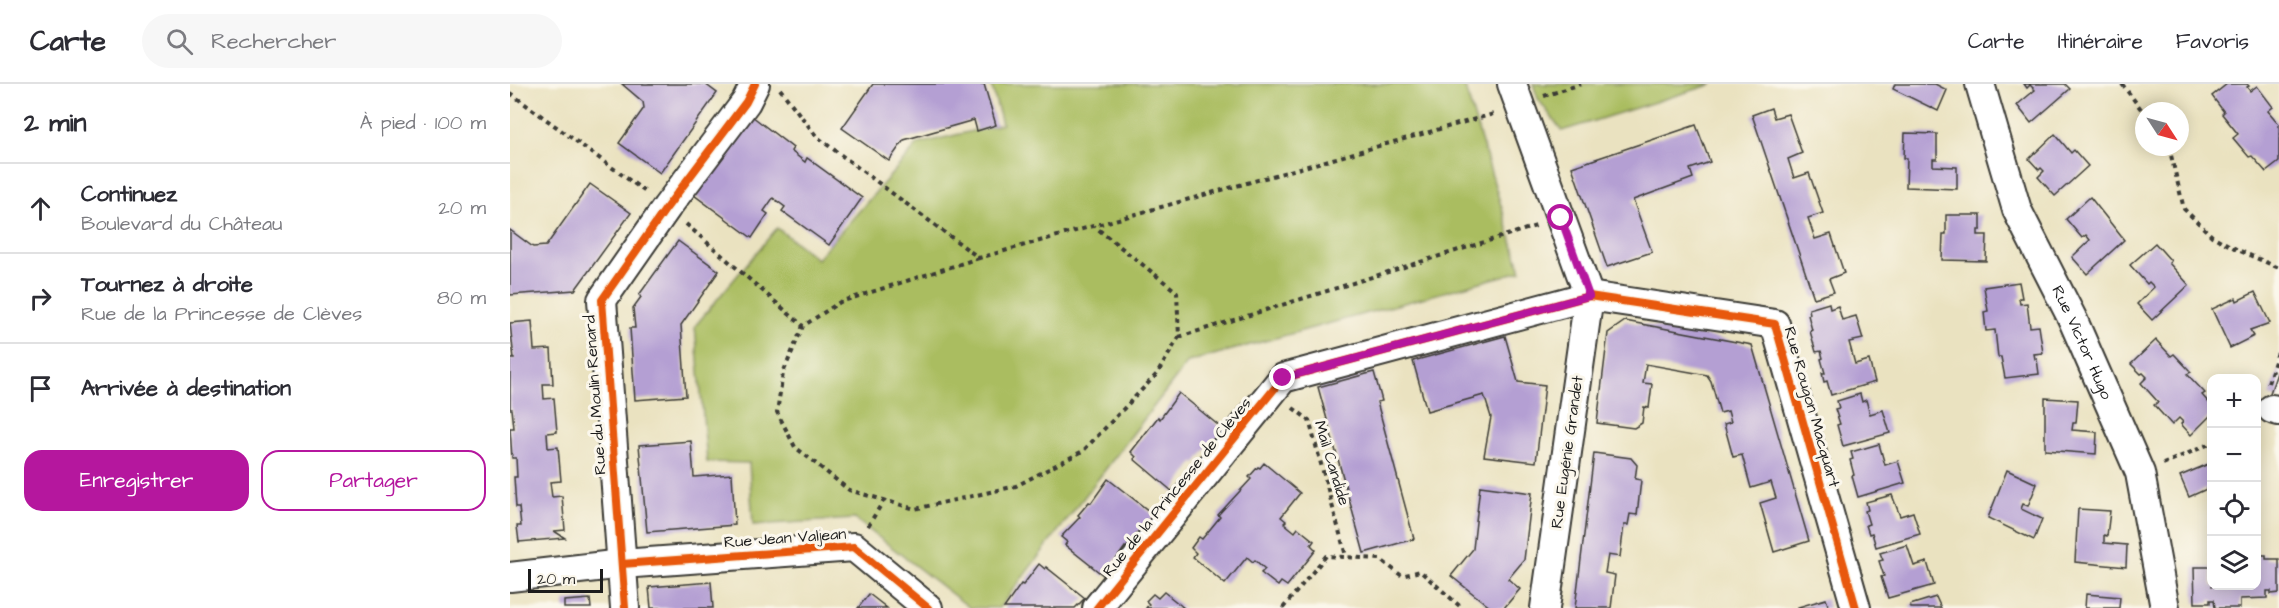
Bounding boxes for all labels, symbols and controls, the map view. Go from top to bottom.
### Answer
search box [142,14,562,68]
text: Carte [30,22,106,61]
icon: search [163,25,196,58]
text: Rechercher [211,26,336,57]
text: Carte [1968,27,2025,56]
text: Itinéraire [2058,27,2143,56]
text: Favoris [2176,27,2249,56]
north arrow [2135,102,2189,156]
text: 2 min [24,105,86,141]
text: À pied · 100 m [360,109,486,137]
text: Continuez [81,179,177,210]
icon: ahead [24,192,57,225]
text: 20 m [438,194,486,222]
route start [1547,204,1573,230]
text: Boulevard du Château [81,210,282,238]
text: Tournez à droite [81,269,253,300]
icon: right [24,282,57,315]
street label: Rue Victor Hugo [2046,282,2117,403]
text: 80 m [437,284,486,312]
text: Rue de la Princesse de Clèves [81,300,362,328]
street label: Rue du Moulin Renard [578,314,612,476]
street label: Rue Rougon Macquart [1778,324,1846,491]
route end [1269,364,1295,390]
icon: arrive [24,372,57,405]
text: Arrivée à destination [81,373,291,404]
street label: Rue Eugénie Grandet [1545,374,1590,530]
map controls [2207,374,2261,590]
button: + [2207,374,2261,428]
street label: Rue de la Princesse de Clèves [1098,393,1256,581]
street label: Mail Candide [1309,418,1355,508]
button: − [2207,428,2261,482]
button: Enregistrer [24,450,249,511]
button: Partager [261,450,486,511]
button: locate [2207,482,2261,536]
street label: Rue Jean Valjean [723,523,847,553]
button: layers [2207,536,2261,590]
scale bar [528,566,603,594]
text: 20 m [537,568,575,590]

